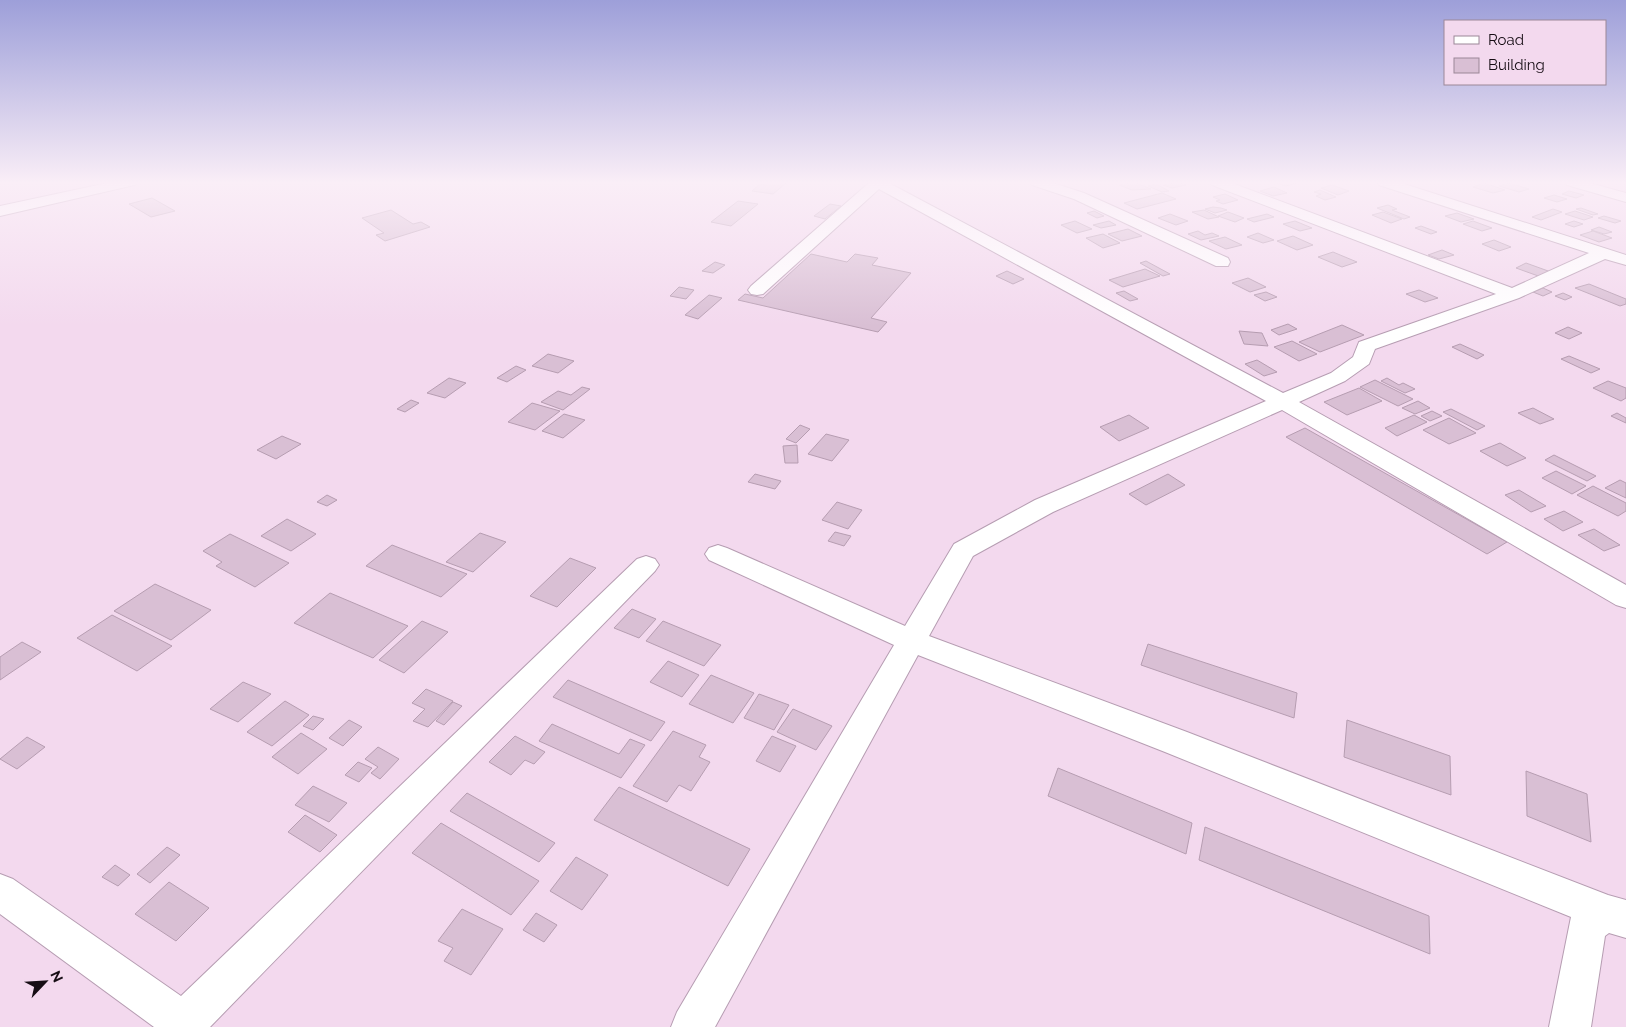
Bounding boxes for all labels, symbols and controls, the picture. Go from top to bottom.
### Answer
legend [1444,20,1606,85]
text: Road [1488,31,1524,49]
text: Building [1488,56,1545,74]
north arrow [20,957,70,1007]
text: N [47,968,66,985]

